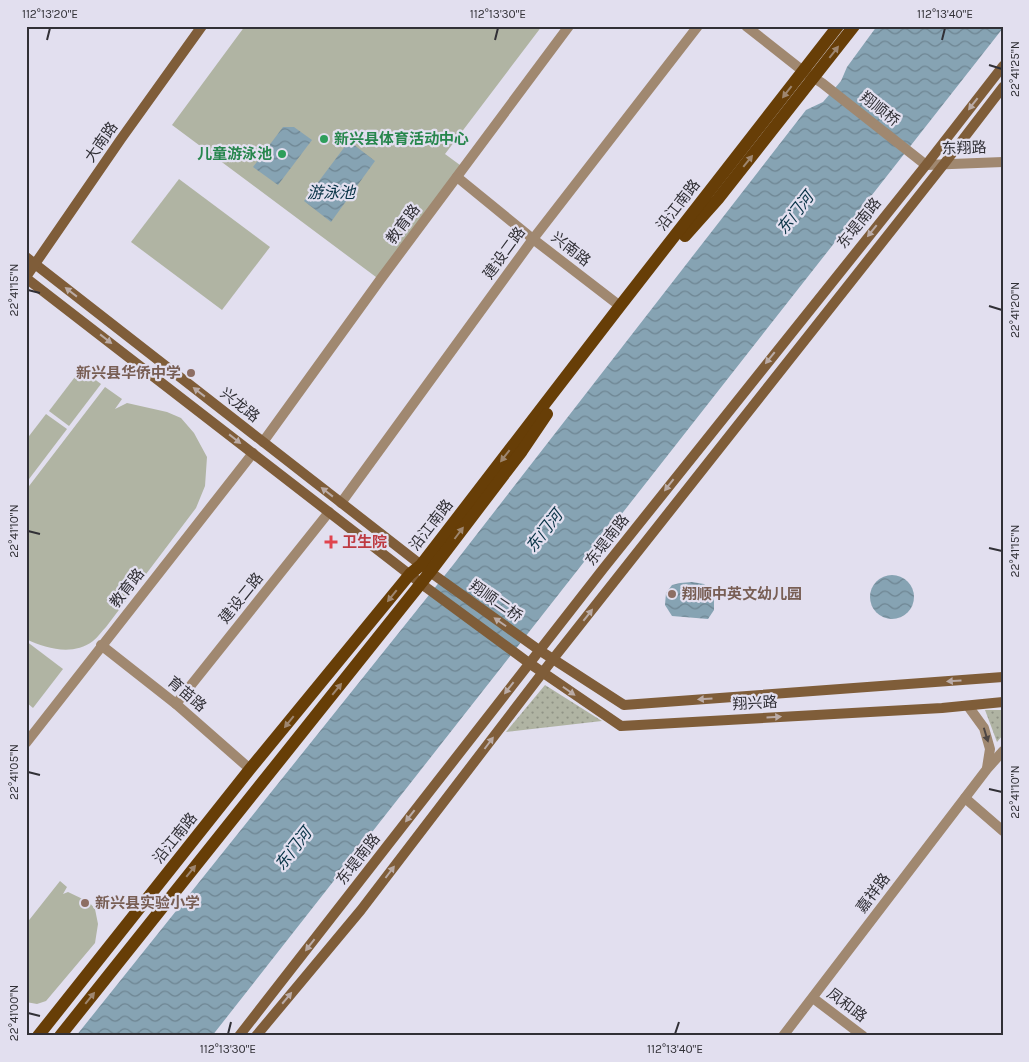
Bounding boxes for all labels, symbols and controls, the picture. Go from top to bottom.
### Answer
text: 112°13'20"E [22,7,78,21]
text: 112°13'30"E [470,7,526,21]
text: 112°13'40"E [917,7,973,21]
text: 22°41'25"N [1008,41,1022,97]
one-way arrow [829,45,839,59]
one-way arrow [782,86,792,99]
street label: 翔顺桥 [857,88,903,130]
one-way arrow [967,97,978,110]
street label: 大南路 [81,118,121,166]
place label: 新兴县体育活动中心 [334,130,469,148]
marker: 新兴县体育活动中心 [318,133,330,145]
street label: 东翔路 [941,138,987,158]
place label: 儿童游泳池 [197,145,272,163]
marker: 儿童游泳池 [276,148,288,160]
one-way arrow [743,154,754,167]
street label: 沿江南路 [652,176,704,234]
water label: 游泳池 [307,183,357,202]
water label: 东门河 [773,186,819,238]
street label: 东堤南路 [833,194,885,252]
street label: 教育路 [382,201,424,247]
street label: 建设二路 [479,223,529,283]
one-way arrow [866,224,877,237]
street label: 兴南路 [548,228,594,270]
text: 22°41'15"N [7,264,21,316]
text: 22°41'20"N [1008,282,1022,338]
one-way arrow [65,286,78,297]
one-way arrow [99,334,112,345]
one-way arrow [765,351,776,364]
place label: 新兴县华侨中学 [76,364,181,382]
marker: 新兴县华侨中学 [185,367,197,379]
street label: 兴龙路 [217,384,263,426]
one-way arrow [193,386,206,397]
one-way arrow [228,433,241,444]
one-way arrow [499,449,510,462]
one-way arrow [663,478,674,491]
one-way arrow [320,487,334,497]
street label: 沿江南路 [405,496,457,554]
text: 22°41'10"N [7,504,21,558]
water label: 东门河 [522,504,568,556]
street label: 东堤南路 [581,511,633,569]
text: 22°41'15"N [1008,525,1022,577]
one-way arrow [454,526,464,540]
place label: 卫生院 [342,533,387,551]
marker: 卫生院 [324,535,338,549]
street label: 教育路 [106,565,148,611]
street label: 建设二路 [215,569,267,627]
street label: 翔顺二桥 [466,576,526,626]
place label: 翔顺中英文幼儿园 [682,585,802,603]
marker: 翔顺中英文幼儿园 [666,588,678,600]
one-way arrow [387,589,398,602]
one-way arrow [583,608,593,621]
one-way arrow [493,617,506,627]
street label: 育苗路 [164,673,210,715]
one-way arrow [946,677,962,685]
one-way arrow [504,681,515,694]
one-way arrow [331,683,342,696]
one-way arrow [562,686,576,696]
street label: 翔兴路 [732,693,778,713]
one-way arrow [697,695,713,703]
one-way arrow [767,713,783,721]
one-way arrow [284,715,295,728]
one-way arrow [982,728,990,743]
one-way arrow [483,737,494,750]
text: 22°41'05"N [7,744,21,800]
text: 22°41'10"N [1008,765,1022,819]
street label: 沿江南路 [149,809,201,867]
one-way arrow [404,809,415,822]
water label: 东门河 [271,822,317,874]
street label: 东堤南路 [332,830,384,888]
one-way arrow [186,864,197,877]
one-way arrow [385,865,395,879]
street label: 嘉祥路 [852,870,894,916]
place label: 新兴县实验小学 [95,894,200,912]
marker: 新兴县实验小学 [79,897,91,909]
one-way arrow [305,938,315,952]
street label: 凤和路 [824,984,870,1026]
text: 22°41'00"N [7,985,21,1041]
one-way arrow [85,991,96,1004]
one-way arrow [282,992,293,1005]
text: 112°13'30"E [200,1042,256,1056]
text: 112°13'40"E [647,1042,703,1056]

